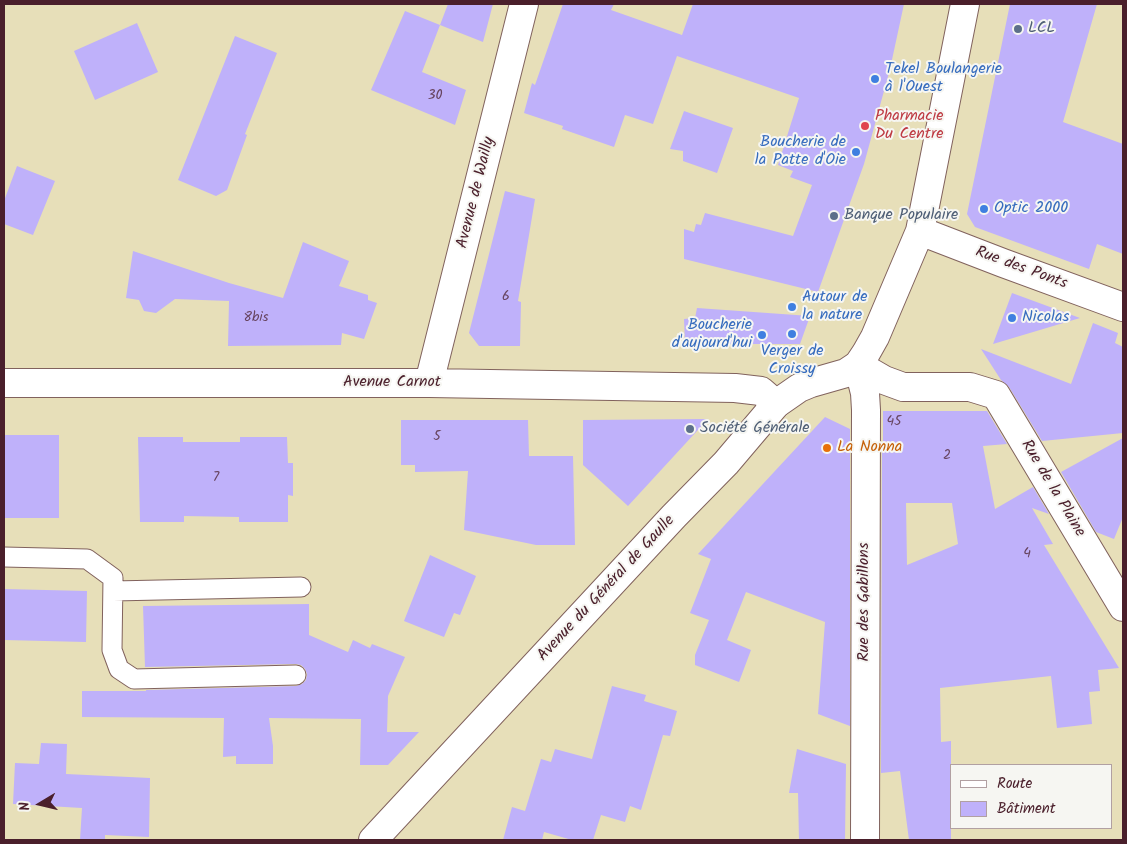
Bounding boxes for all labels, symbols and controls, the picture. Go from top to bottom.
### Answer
place label: LCL [1028,19,1055,39]
marker: LCL [1012,23,1024,35]
place label: Tekel Boulangerie à l'Ouest [885,60,1002,98]
marker: Tekel Boulangerie à l'Ouest [869,73,881,85]
house number: 30 [428,89,442,105]
place label: Pharmacie Du Centre [875,107,943,145]
marker: Pharmacie Du Centre [859,120,871,132]
place label: Boucherie de la Patte d'Oie [755,133,846,171]
street label: Avenue de Wailly [454,135,500,251]
marker: Boucherie de la Patte d'Oie [850,146,862,158]
place label: Optic 2000 [994,199,1068,219]
marker: Optic 2000 [978,203,990,215]
place label: Banque Populaire [844,206,958,226]
marker: Banque Populaire [828,210,840,222]
street label: Rue des Ponts [972,243,1070,295]
place label: Autour de la nature [802,288,867,326]
house number: 6 [502,290,510,306]
marker: Autour de la nature [786,301,798,313]
place label: Nicolas [1022,308,1069,328]
house number: 8bis [243,311,269,327]
marker: Nicolas [1006,312,1018,324]
place label: Boucherie d'aujourd'hui [672,316,752,354]
marker: Verger de Croissy [786,328,798,340]
marker: Boucherie d'aujourd'hui [756,329,768,341]
place label: Verger de Croissy [761,342,823,380]
street label: Avenue Carnot [343,373,441,393]
house number: 45 [886,415,902,431]
place label: Société Générale [700,419,810,439]
marker: Société Générale [684,423,696,435]
house number: 5 [433,430,441,446]
street label: Rue de la Plaine [1016,437,1088,541]
place label: La Nonna [837,438,902,458]
marker: La Nonna [821,442,833,454]
house number: 2 [943,449,951,465]
house number: 7 [213,471,219,487]
street label: Avenue du Général de Gaulle [534,512,680,666]
street label: Rue des Gabillons [855,543,875,661]
house number: 4 [1023,547,1031,563]
legend [950,764,1112,829]
text: Route [997,772,1032,796]
north arrow [15,779,65,829]
text: Bâtiment [997,797,1056,821]
text: N [14,800,37,812]

